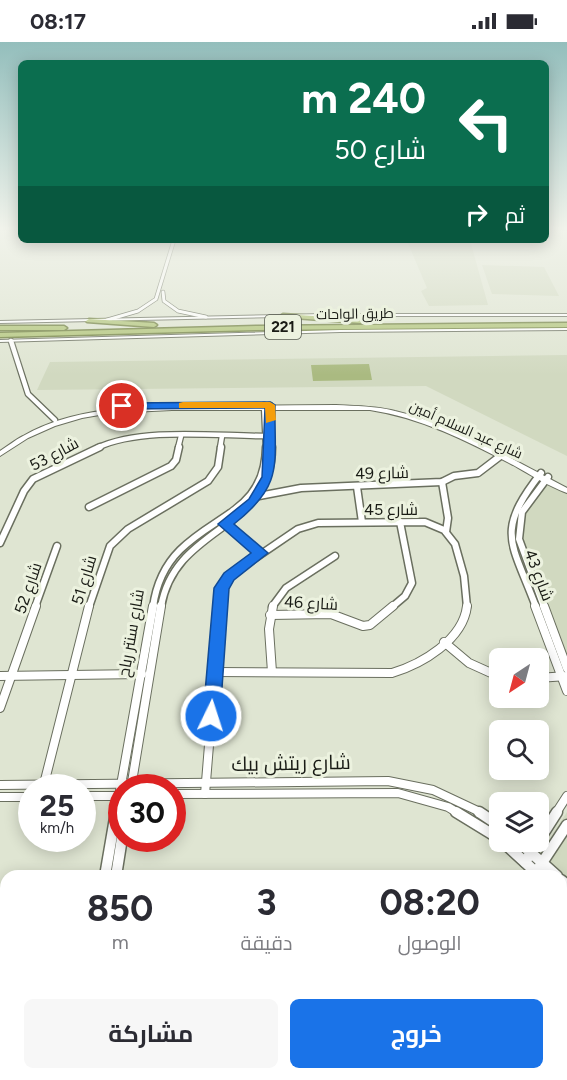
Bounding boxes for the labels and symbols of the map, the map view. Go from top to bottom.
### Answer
street label: طريق الواحات [316,305,394,323]
road number: 221 [265,315,301,339]
pin [96,380,147,431]
street label: شارع عبد السلام أمين [406,397,526,463]
street label: شارع 53 [26,433,83,477]
street label: شارع 49 [355,463,409,485]
street label: شارع 45 [364,500,418,521]
street label: شارع 43 [519,547,557,604]
street label: شارع 51 [67,553,102,608]
street label: شارع 52 [10,560,48,617]
street label: شارع سنتر رباح [114,588,150,679]
street label: شارع 46 [283,592,338,616]
north arrow [489,648,549,708]
position arrow [179,684,243,748]
street label: شارع ريتش بيك [231,750,351,778]
speed limit sign: 30 [108,774,186,852]

